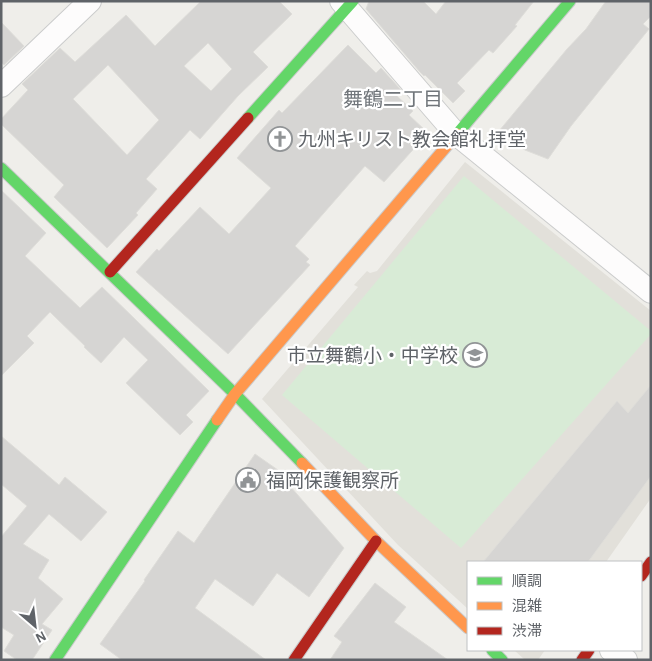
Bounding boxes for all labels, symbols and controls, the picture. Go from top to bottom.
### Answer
district label: 舞鶴二丁目 [343,88,443,110]
church icon: 九州キリスト教会館礼拝堂 [267,126,293,152]
place label: 九州キリスト教会館礼拝堂 [298,129,526,150]
school or university icon: 市立舞鶴小・中学校 [462,342,488,368]
place label: 市立舞鶴小・中学校 [287,345,458,366]
public building icon: 福岡保護観察所 [235,467,261,493]
place label: 福岡保護観察所 [266,470,399,491]
legend [467,561,642,651]
text: 順調 [512,574,542,589]
text: 混雑 [512,598,542,614]
north arrow [10,601,60,651]
text: 渋滞 [512,623,542,639]
text: N [33,628,48,645]

